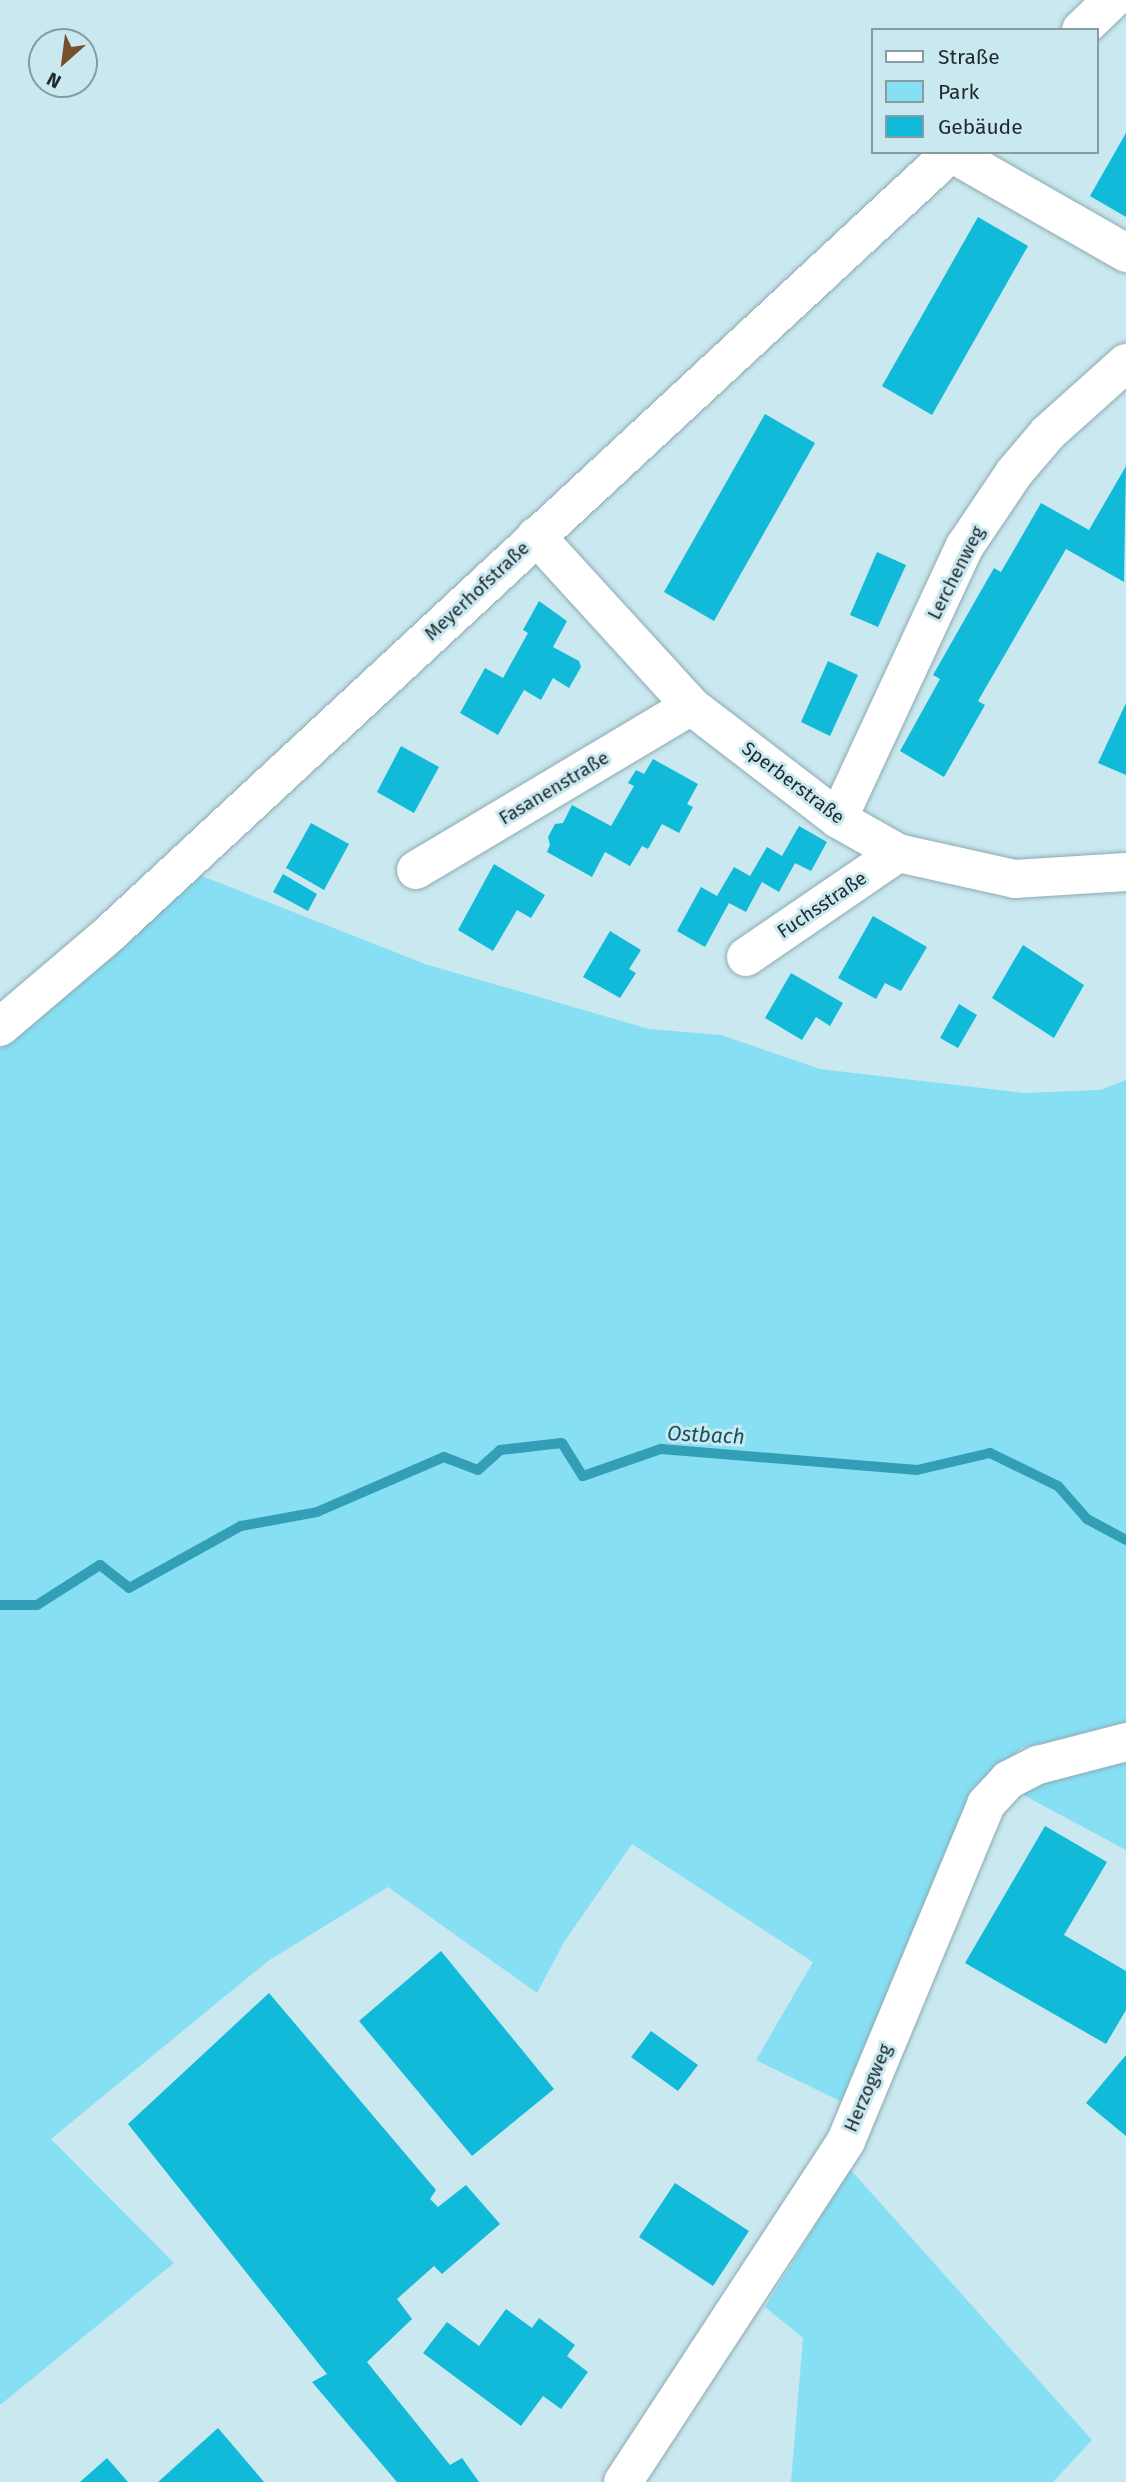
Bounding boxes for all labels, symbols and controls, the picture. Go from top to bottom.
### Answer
north arrow [28,28,98,98]
legend [870,28,1098,154]
text: Straße [938,44,1000,70]
text: N [43,67,65,93]
text: Park [938,79,979,105]
text: Gebäude [938,114,1023,140]
street label: Lerchenweg [923,523,989,623]
street label: Meyerhofstraße [420,537,534,645]
street label: Sperberstraße [737,737,849,829]
street label: Fasanenstraße [495,746,613,830]
street label: Fuchsstraße [773,867,871,943]
water label: Ostbach [667,1420,745,1450]
street label: Herzogweg [839,2041,897,2135]

